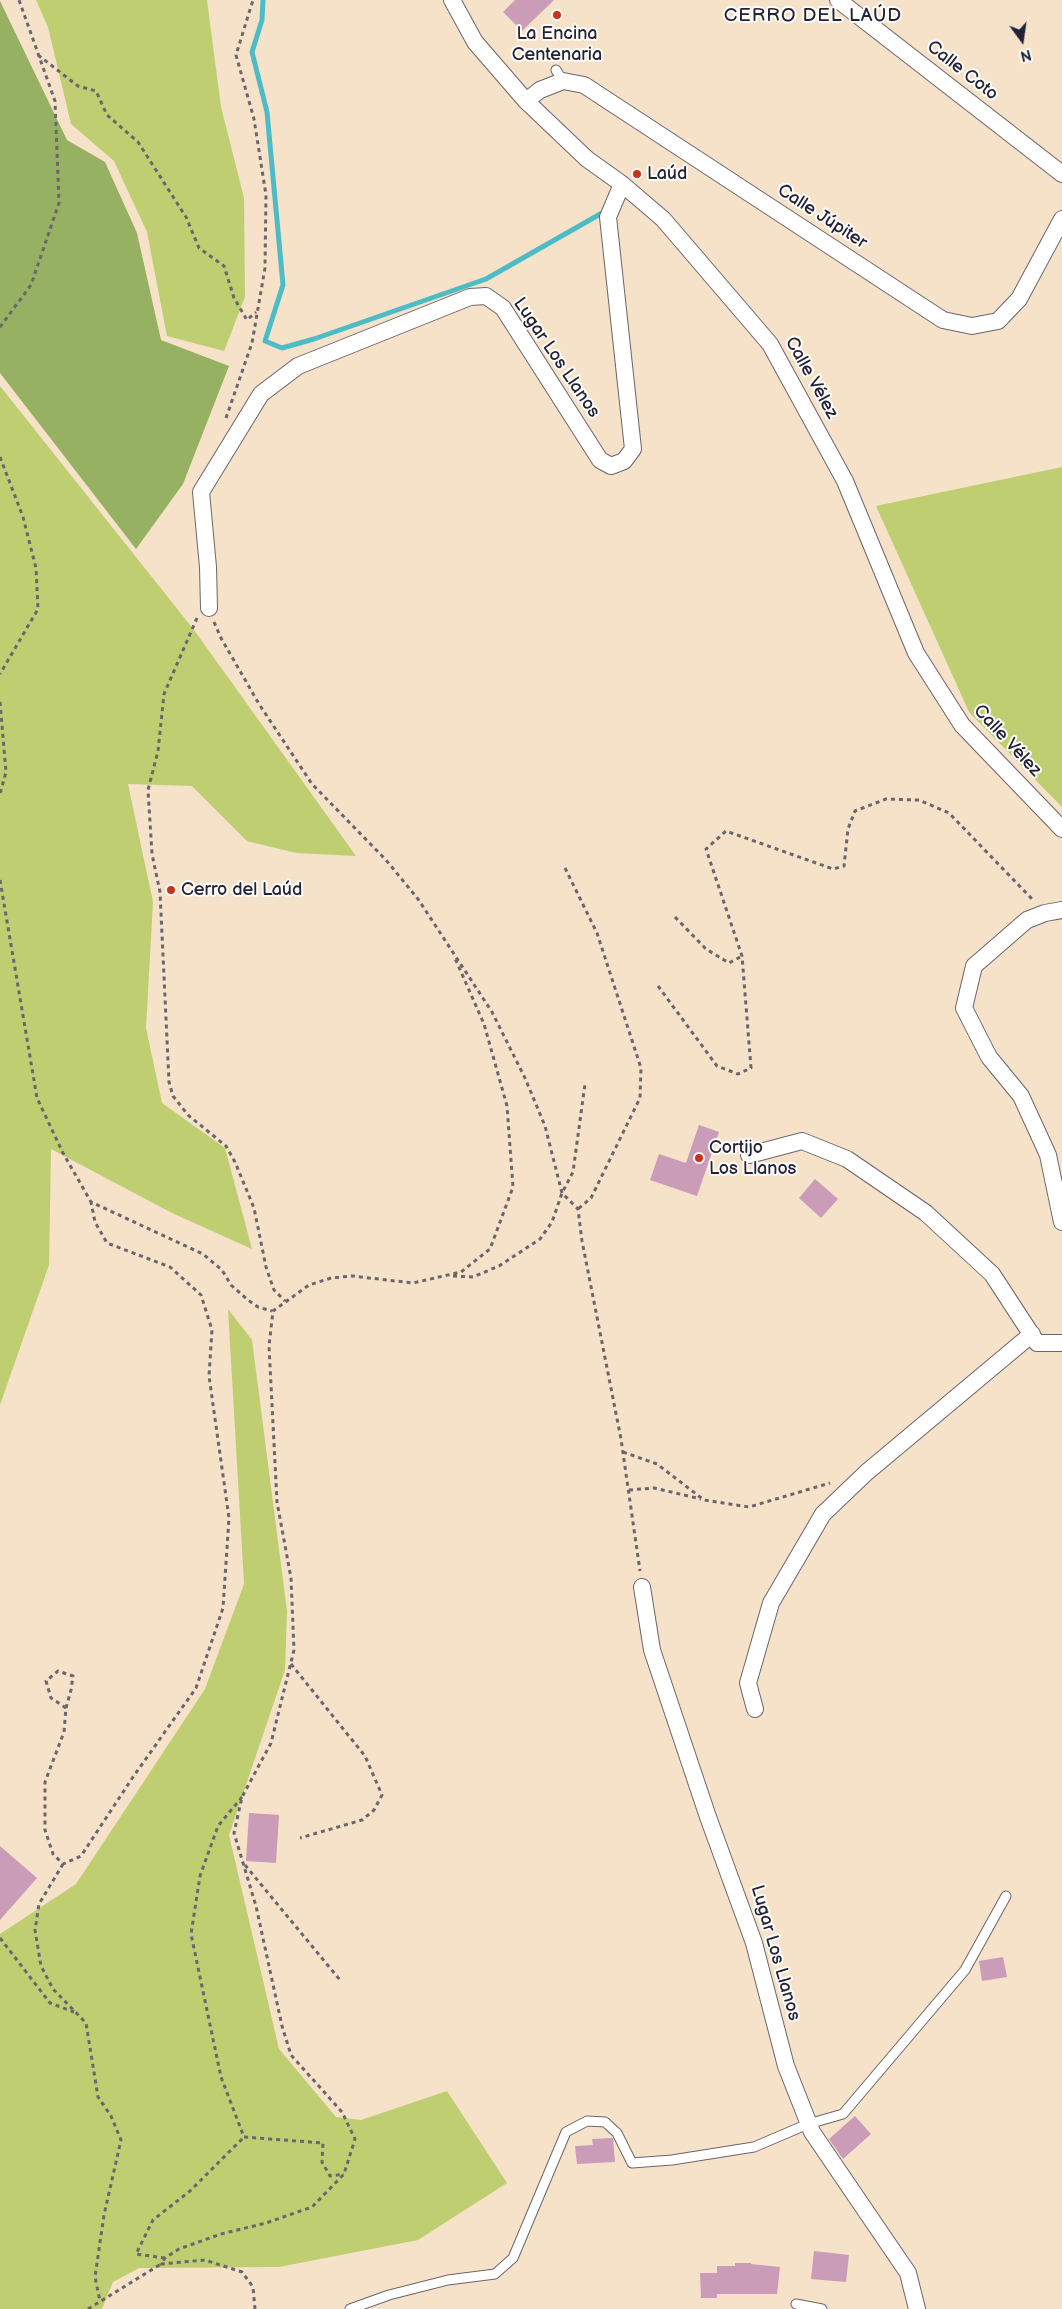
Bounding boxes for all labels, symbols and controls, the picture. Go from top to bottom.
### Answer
district label: CERRO DEL LAÚD [722,5,904,27]
marker: La Encina Centenaria [551,9,563,21]
north arrow [997,15,1047,65]
place label: La Encina Centenaria [512,23,602,66]
street label: Calle Coto [922,36,1002,106]
text: N [1019,46,1033,65]
place label: Laúd [647,163,687,185]
marker: Laúd [631,168,643,180]
street label: Calle Júpiter [773,180,871,254]
street label: Lugar Los Llanos [508,294,604,422]
street label: Calle Vélez [780,333,842,423]
street label: Calle Vélez [968,701,1046,781]
place label: Cerro del Laúd [181,879,302,901]
marker: Cerro del Laúd [165,884,177,896]
place label: Cortijo Los Llanos [709,1137,797,1180]
marker: Cortijo Los Llanos [693,1152,705,1164]
street label: Lugar Los Llanos [745,1883,805,2023]

